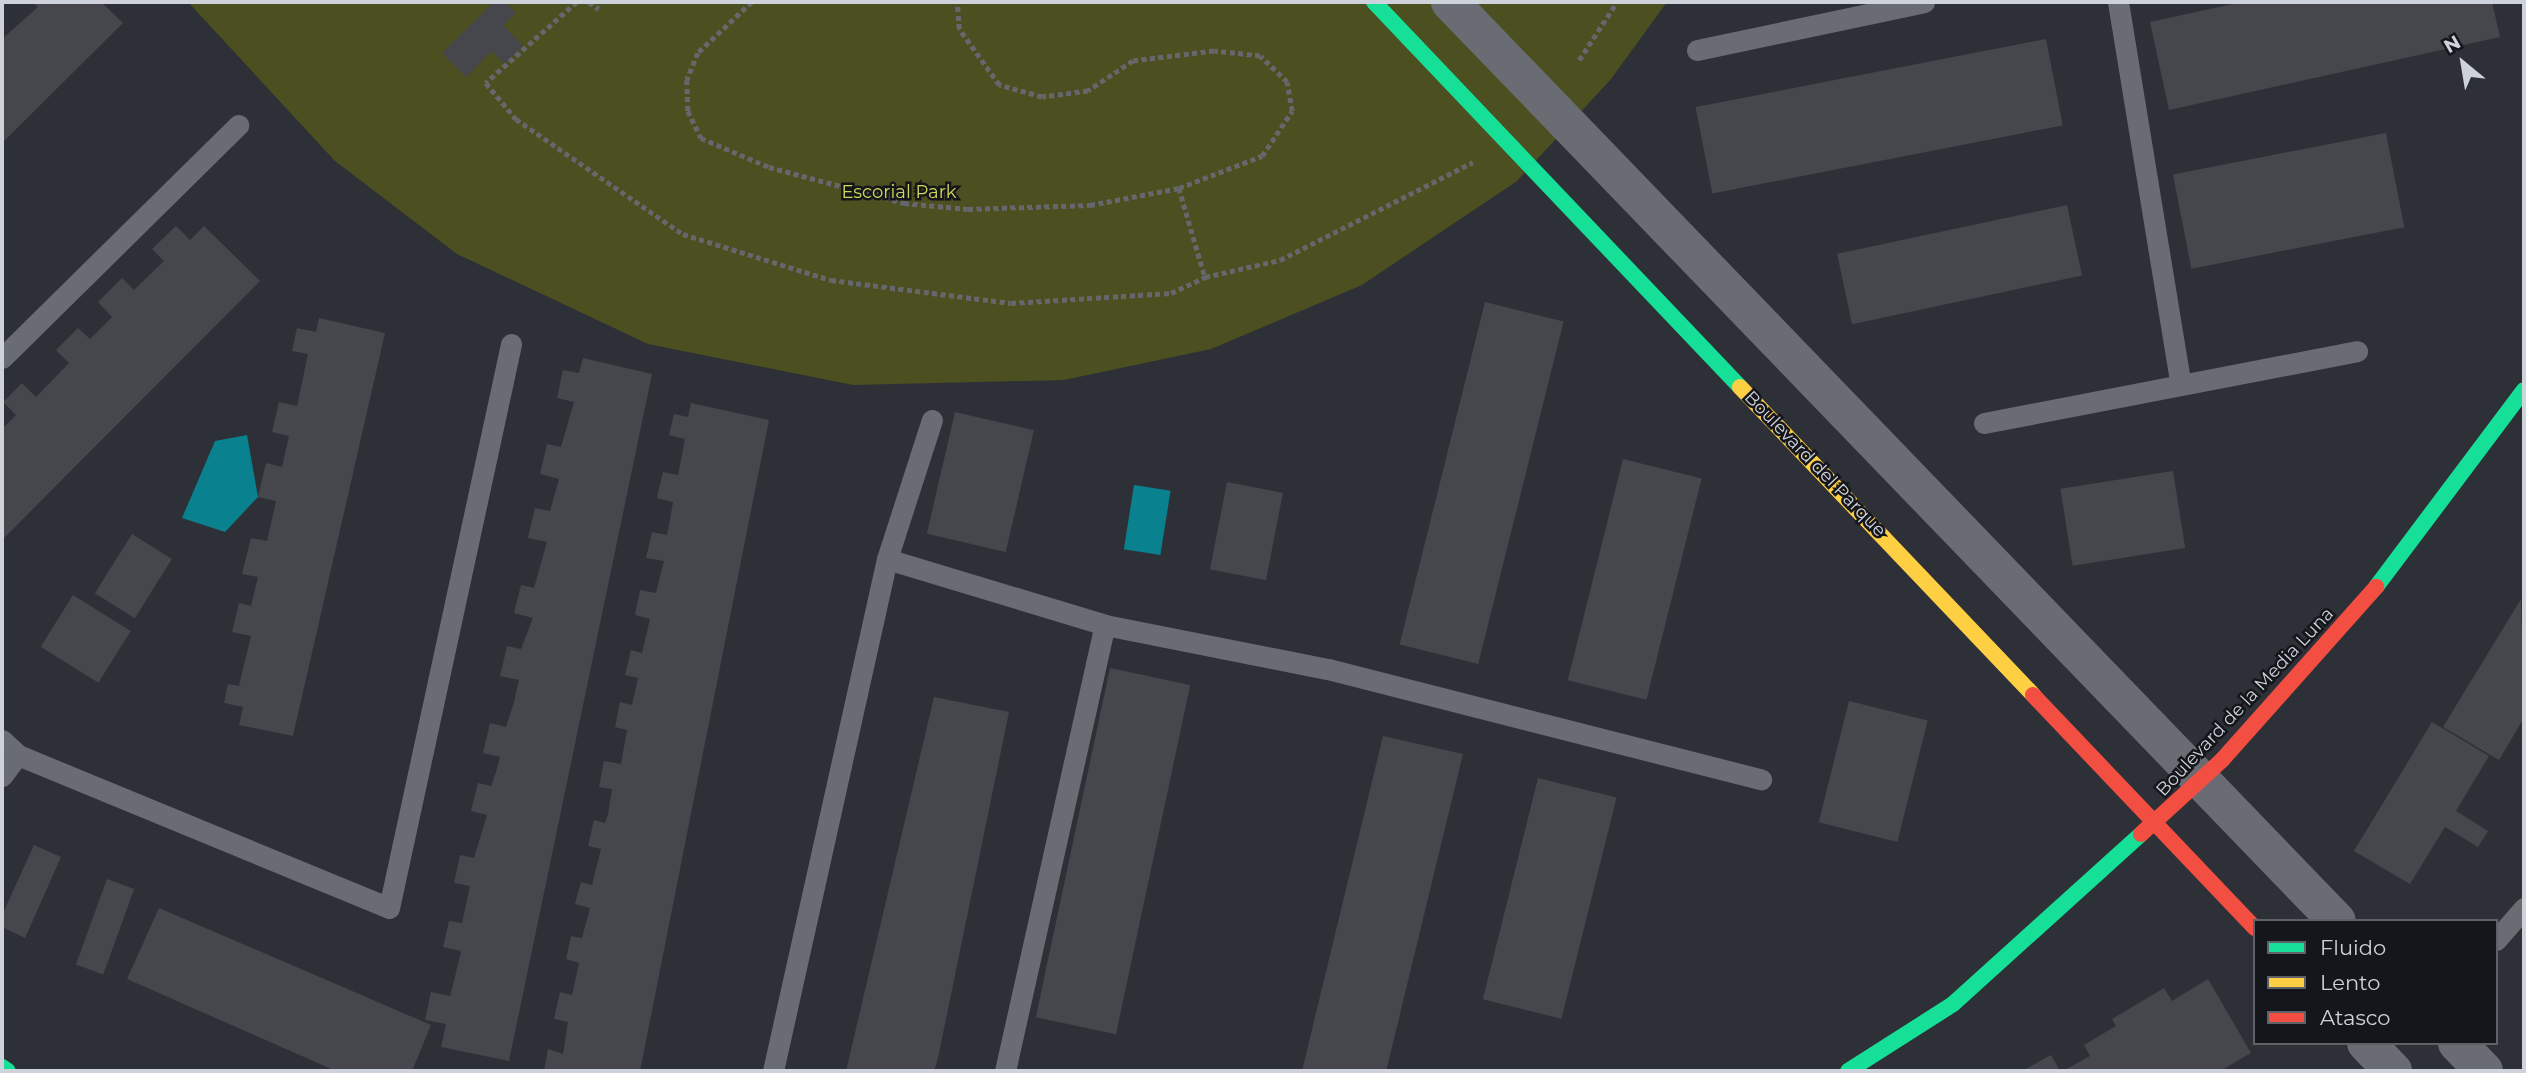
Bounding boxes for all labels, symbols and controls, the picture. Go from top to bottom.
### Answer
north arrow [2428,28,2498,98]
text: N [2440,31,2465,58]
park label: Escorial Park [841,181,957,203]
street label: Boulevard del Parque [1740,387,1890,541]
street label: Boulevard de la Media Luna [2152,603,2338,801]
legend [2253,919,2498,1045]
text: Fluido [2320,935,2386,960]
text: Lento [2320,970,2380,995]
text: Atasco [2320,1005,2391,1030]

